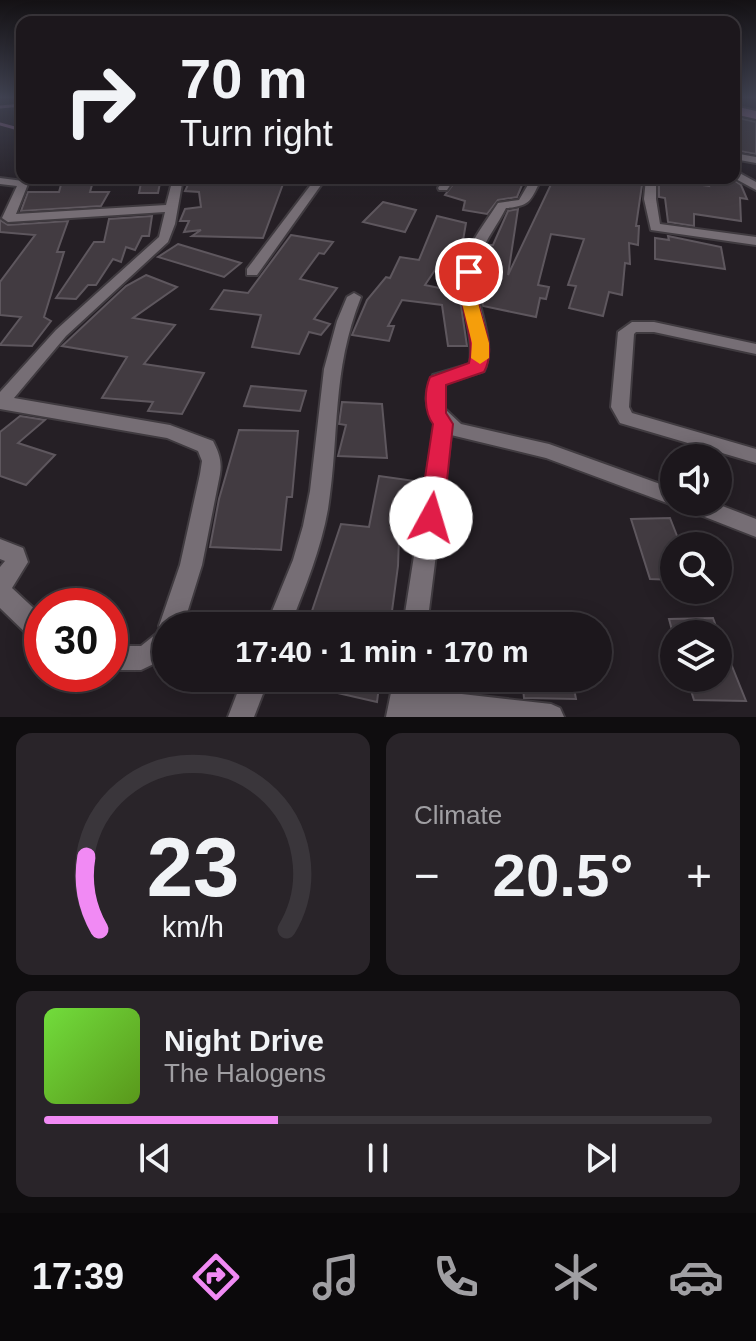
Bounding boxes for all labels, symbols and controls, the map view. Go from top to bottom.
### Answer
text: 70 m [180,47,308,110]
icon: right [48,48,152,152]
text: Turn right [180,113,333,154]
pin [435,238,503,306]
icon: arrive [447,250,491,294]
map controls [660,444,732,692]
button: sound [660,444,732,516]
position arrow [389,476,473,560]
button: search [660,532,732,604]
speed limit sign: 30 [24,588,128,692]
button: layers [660,620,732,692]
text: 17:40 · 1 min · 170 m [235,635,529,668]
text: Climate [414,800,502,830]
text: 23 [147,821,239,914]
text: 20.5° [493,842,633,909]
text: − [414,851,440,900]
text: + [686,851,712,900]
text: km/h [162,911,224,943]
text: Night Drive [164,1024,324,1057]
text: The Halogens [164,1058,326,1088]
icon: previous [133,1136,177,1180]
icon: pause [356,1136,400,1180]
icon: next [579,1136,623,1180]
icon: directions [188,1249,244,1305]
icon: music [308,1249,364,1305]
icon: phone [428,1249,484,1305]
icon: climate [548,1249,604,1305]
icon: car [668,1249,724,1305]
text: 17:39 [32,1256,124,1297]

